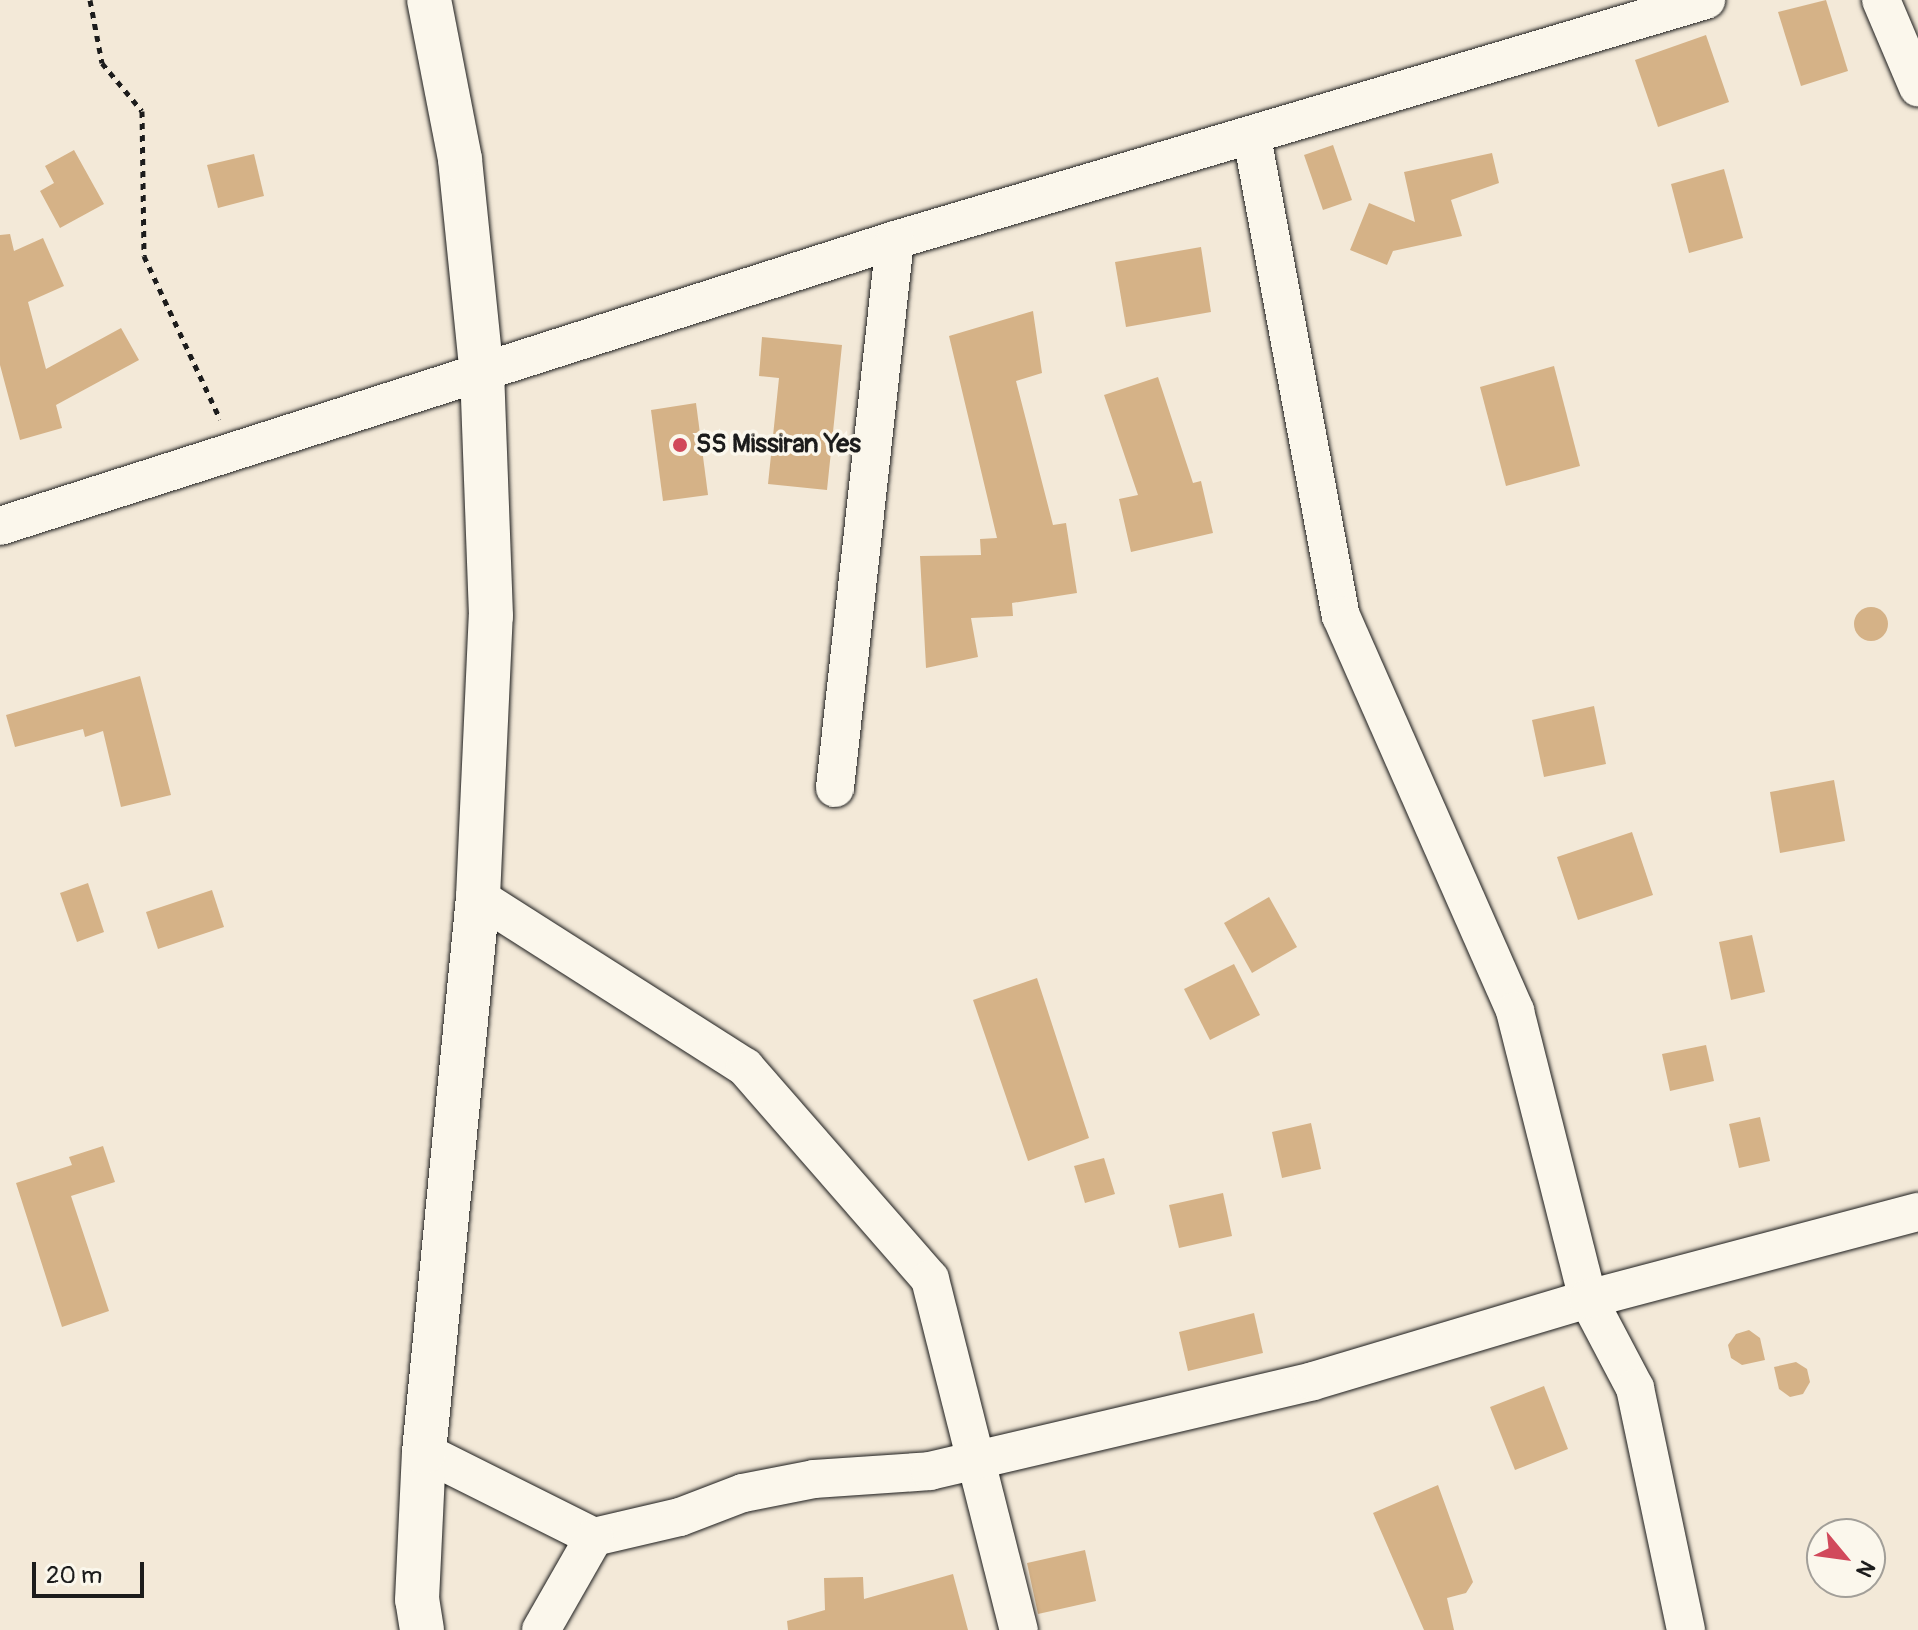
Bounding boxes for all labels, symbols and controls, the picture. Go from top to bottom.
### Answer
place label: SS Missiran Yes [696,429,861,461]
marker: SS Missiran Yes [671,436,689,454]
north arrow [1806,1518,1886,1598]
scale bar [36,1546,148,1596]
text: N [1849,1555,1881,1582]
text: 20 m [46,1561,102,1590]

